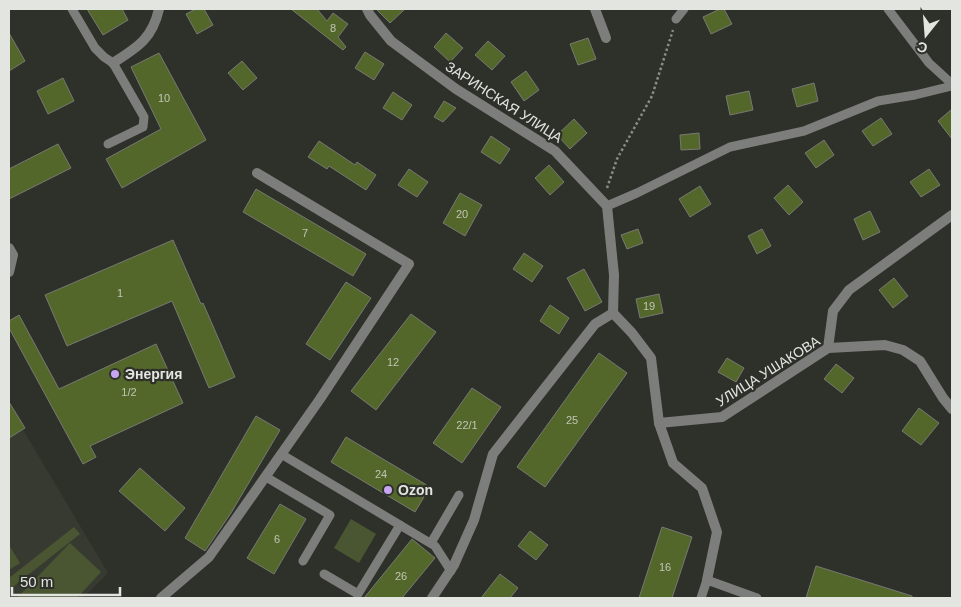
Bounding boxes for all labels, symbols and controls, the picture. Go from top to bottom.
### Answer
north arrow [901,10,951,60]
house number: 8 [330,22,336,34]
text: С [915,38,929,57]
street label: ЗАРИНСКАЯ УЛИЦА [442,58,566,146]
house number: 10 [158,92,170,104]
house number: 20 [456,208,468,220]
house number: 7 [302,227,308,239]
house number: 1 [117,287,123,299]
house number: 19 [643,300,655,312]
street label: УЛИЦА УШАКОВА [713,332,823,409]
house number: 12 [387,356,399,368]
place label: Энергия [125,366,182,382]
marker: Энергия [109,368,121,380]
house number: 1/2 [121,386,137,398]
house number: 25 [566,414,578,426]
house number: 22/1 [456,419,478,431]
house number: 24 [375,468,387,480]
place label: Ozon [398,482,433,498]
marker: Ozon [382,484,394,496]
house number: 6 [274,533,280,545]
house number: 16 [659,561,671,573]
scale bar [12,564,120,596]
house number: 26 [395,570,407,582]
text: 50 m [20,573,53,590]

